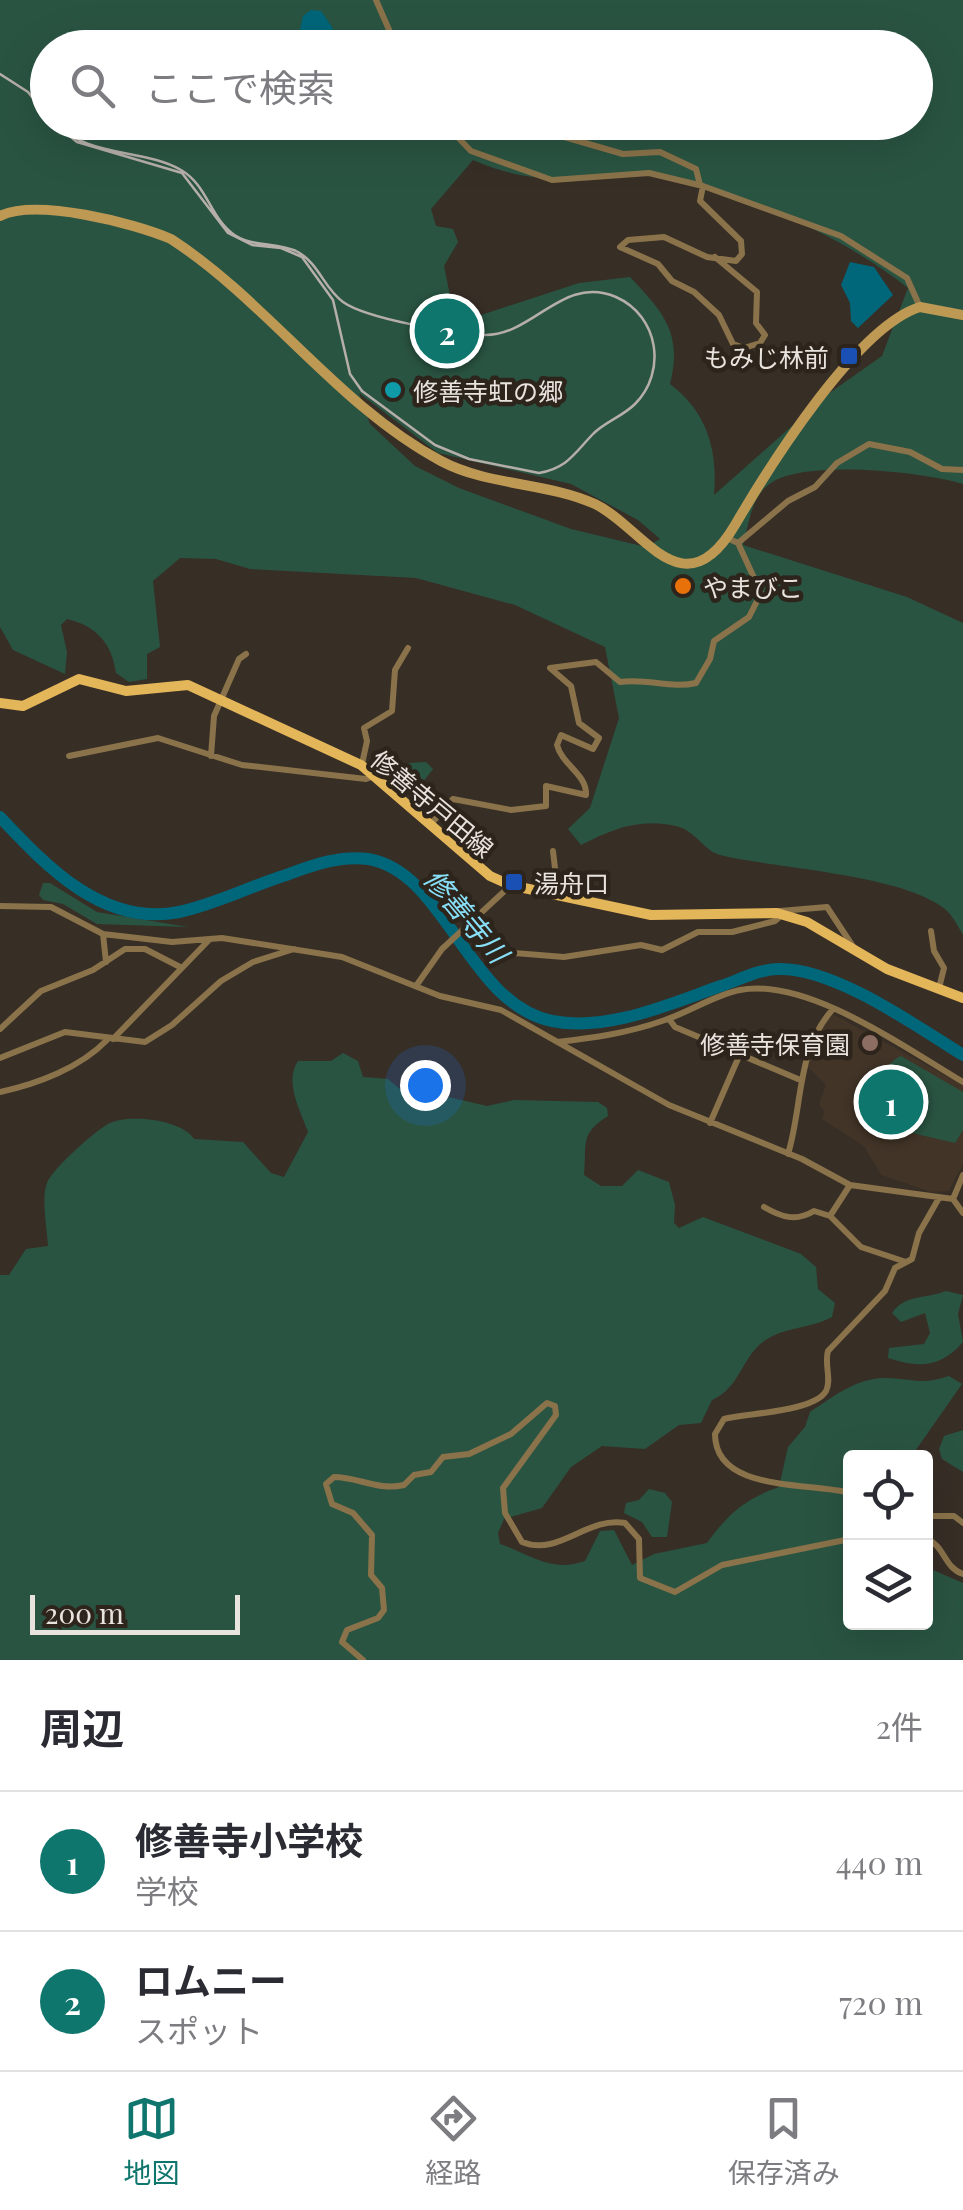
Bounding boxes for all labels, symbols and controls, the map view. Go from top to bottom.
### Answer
search box [30,30,933,140]
icon: search [65,58,120,113]
text: ここで検索 [145,61,335,112]
pin: 2 [414,294,480,368]
place label: もみじ林前 [704,340,829,373]
marker: もみじ林前 [838,345,860,367]
place label: 修善寺虹の郷 [413,374,563,407]
marker: 修善寺虹の郷 [382,379,404,401]
place label: やまびこ [703,570,803,603]
marker: やまびこ [672,575,694,597]
street label: 修善寺戸田線 [365,742,501,864]
water label: 修善寺川 [417,860,519,972]
place label: 湯舟口 [534,866,609,899]
marker: 湯舟口 [503,871,525,893]
place label: 修善寺保育園 [700,1027,850,1060]
marker: 修善寺保育園 [859,1032,881,1054]
your location [400,1060,451,1111]
pin: 1 [858,1064,924,1140]
map controls [843,1450,933,1630]
button: locate [843,1450,933,1540]
button: layers [843,1540,933,1630]
scale bar [30,1590,240,1634]
text: 200 m [45,1594,124,1631]
text: 周辺 [40,1699,124,1755]
text: 2件 [876,1704,923,1747]
text: 修善寺小学校 [135,1814,363,1865]
text: 1 [66,1840,79,1883]
text: 440 m [836,1840,923,1883]
text: 学校 [135,1868,199,1911]
text: ロムニー [135,1954,287,2005]
text: 2 [64,1980,81,2023]
text: 720 m [839,1980,923,2023]
text: スポット [135,2008,263,2051]
tab: 地図 [123,2091,179,2191]
tab: 経路 [425,2091,482,2191]
tab: 保存済み [728,2091,840,2191]

